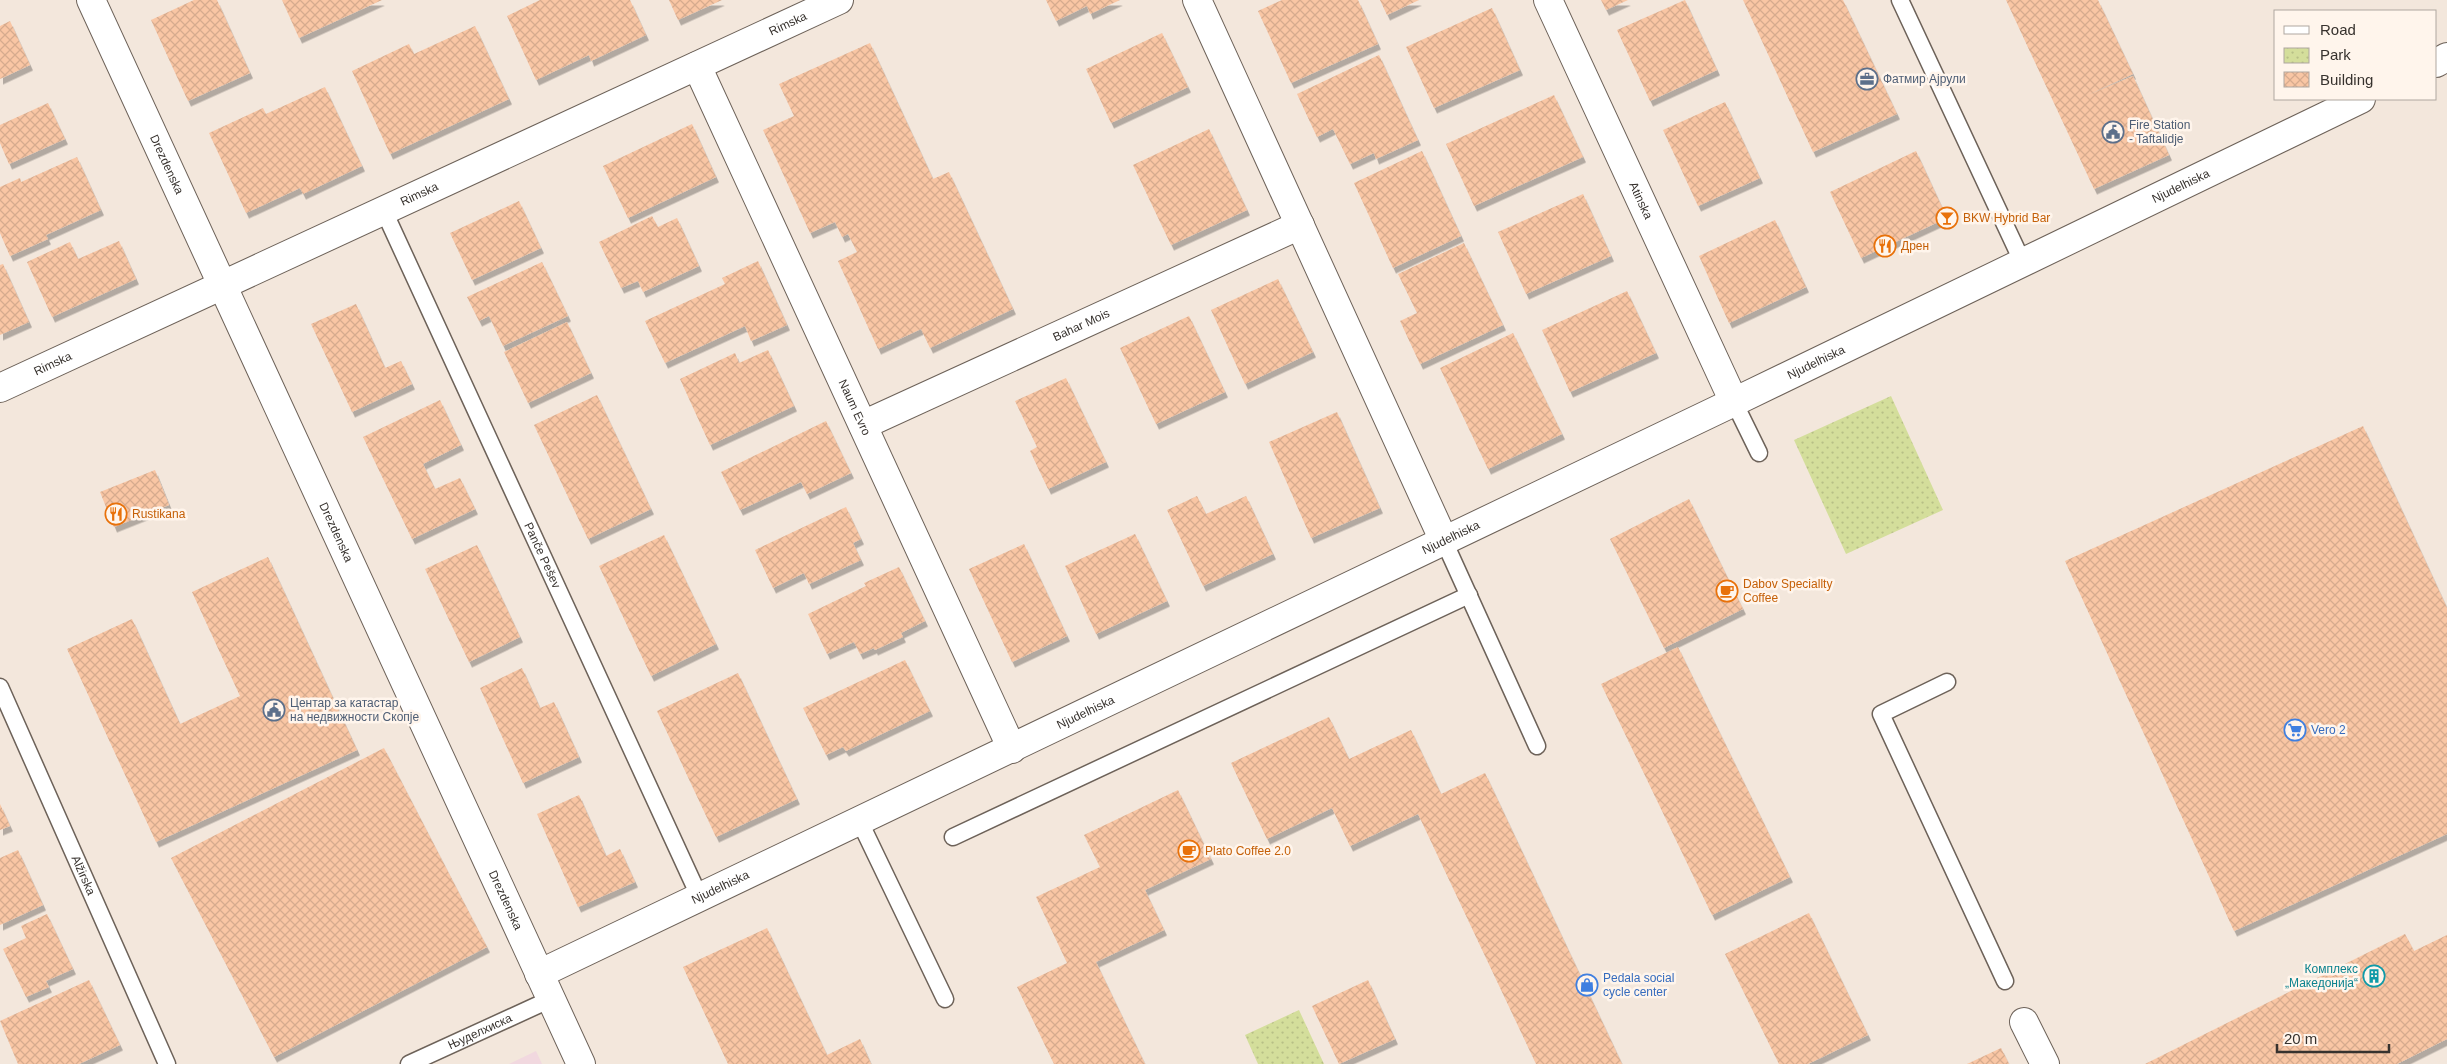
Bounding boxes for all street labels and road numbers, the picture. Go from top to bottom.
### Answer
street label: Rimska [767,9,809,38]
street label: Drezdenska [147,132,187,197]
street label: Njudelhiska [2150,166,2212,206]
street label: Rimska [398,179,441,209]
street label: Atinska [1626,180,1656,222]
street label: Bahar Mois [1051,306,1112,344]
street label: Njudelhiska [1785,342,1847,382]
street label: Rimska [32,349,74,378]
street label: Naum Evro [836,377,874,438]
street label: Drezdenska [316,500,356,565]
street label: Njudelhiska [1420,518,1482,557]
street label: Panče Pešev [521,520,564,590]
street label: Njudelhiska [1055,692,1117,732]
street label: Alžirska [69,853,98,898]
street label: Njudelhiska [689,867,752,907]
street label: Drezdenska [486,868,525,932]
street label: Њуделхиска [446,1011,514,1052]

